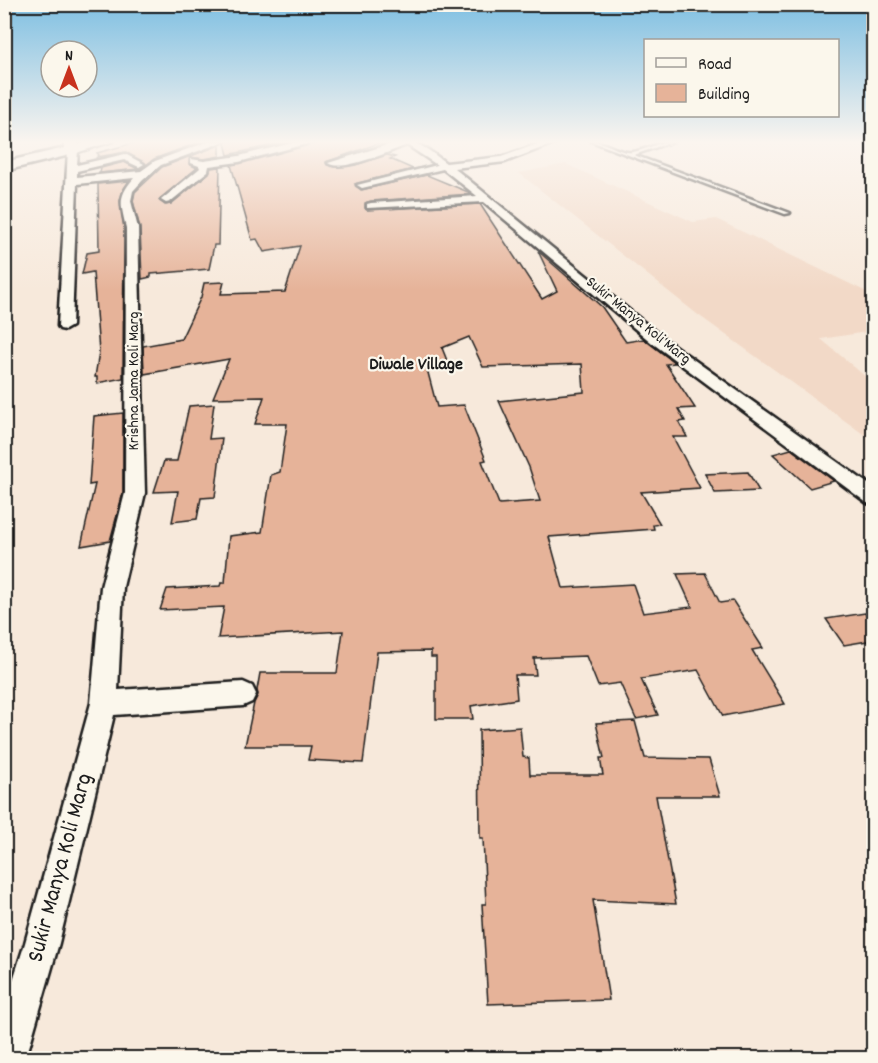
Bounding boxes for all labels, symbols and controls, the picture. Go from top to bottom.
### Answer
north arrow [39,39,99,99]
legend [644,39,839,117]
text: N [65,45,73,68]
text: Road [698,53,732,78]
text: Building [698,83,750,108]
street label: Sukir Manya Koli Marg [580,271,696,371]
street label: Krishna Jama Koli Marg [123,311,146,451]
district label: Diwale Village [369,353,463,378]
street label: Sukir Manya Koli Marg [19,770,103,966]

